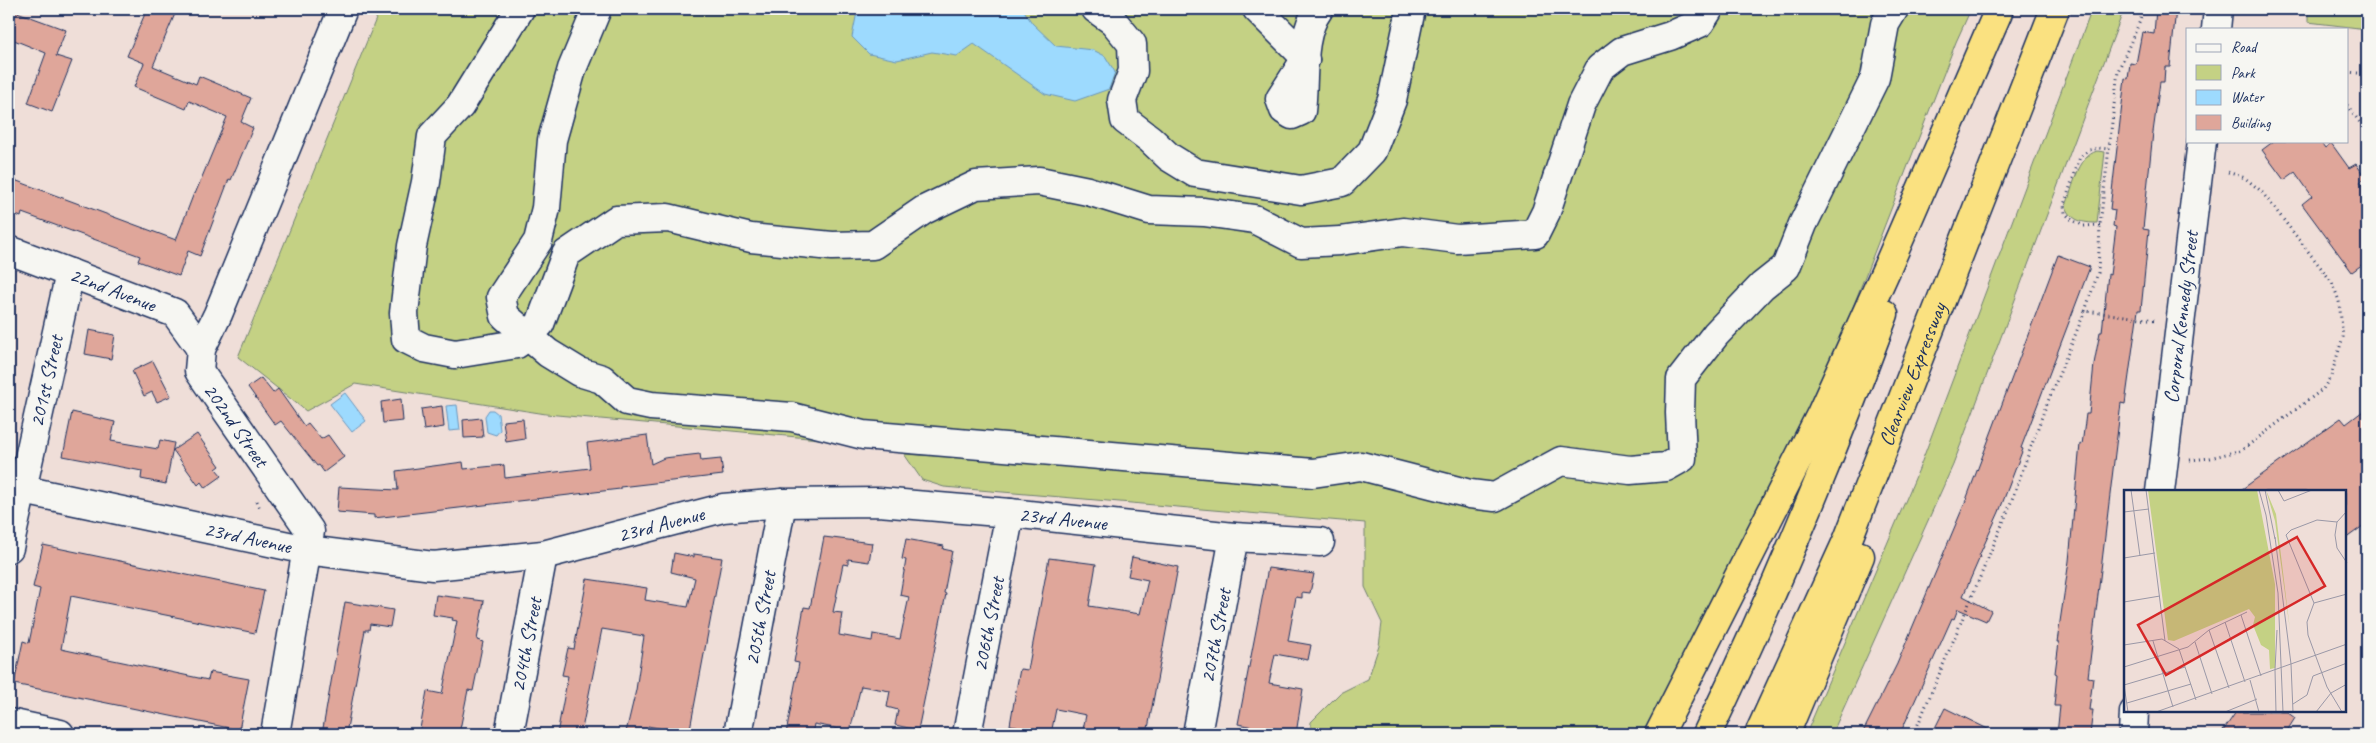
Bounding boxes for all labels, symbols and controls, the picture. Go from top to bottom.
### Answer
legend [2186,28,2348,142]
text: Road [2231,38,2258,57]
text: Park [2231,64,2256,83]
text: Water [2231,88,2265,107]
text: Building [2231,114,2271,133]
street label: Corporal Kennedy Street [2158,228,2204,405]
street label: 22nd Avenue [66,261,161,318]
street label: Clearview Expressway [1873,297,1953,450]
street label: 201st Street [23,331,69,429]
street label: 202nd Street [198,378,275,474]
inset map [2124,490,2346,713]
street label: 23rd Avenue [615,500,708,548]
street label: 23rd Avenue [1018,501,1109,536]
street label: 23rd Avenue [202,516,295,560]
street label: 205th Street [738,567,782,667]
street label: 206th Street [967,573,1011,673]
street label: 207th Street [1194,584,1237,685]
street label: 204th Street [504,593,548,694]

